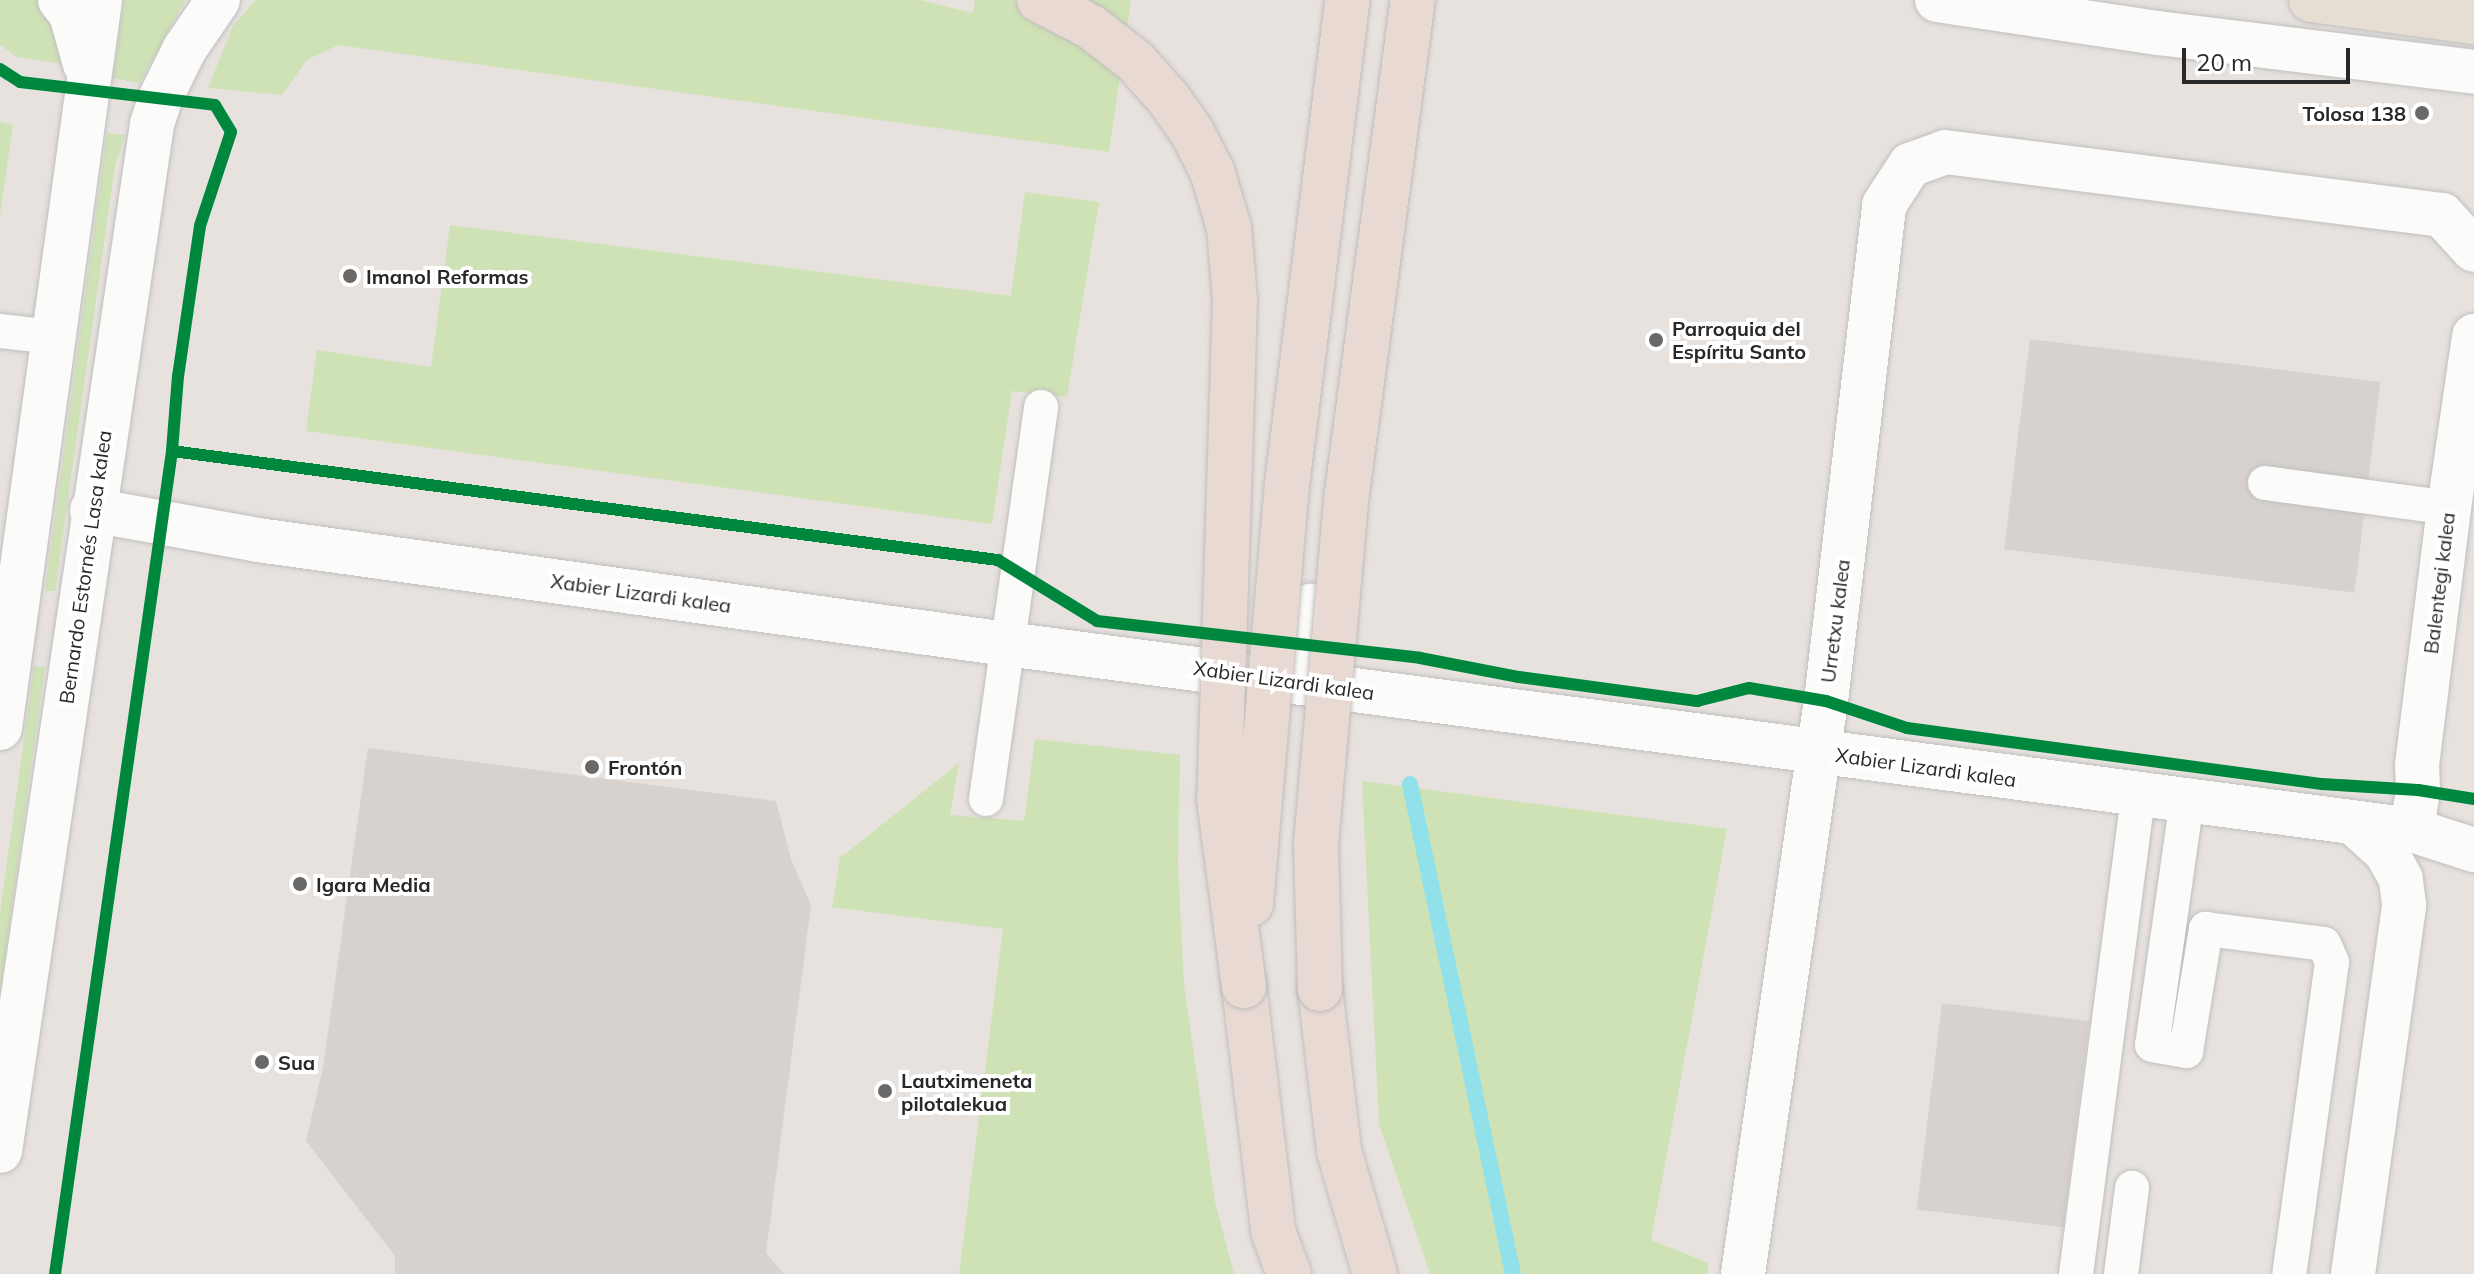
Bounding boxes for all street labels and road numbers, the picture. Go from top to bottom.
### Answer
street label: Bernardo Estornés Lasa kalea [54,429,116,705]
street label: Balentegi kalea [2418,511,2460,655]
street label: Urretxu kalea [1816,558,1854,684]
street label: Xabier Lizardi kalea [549,568,733,618]
street label: Xabier Lizardi kalea [1192,655,1376,705]
street label: Xabier Lizardi kalea [1834,742,2018,792]

